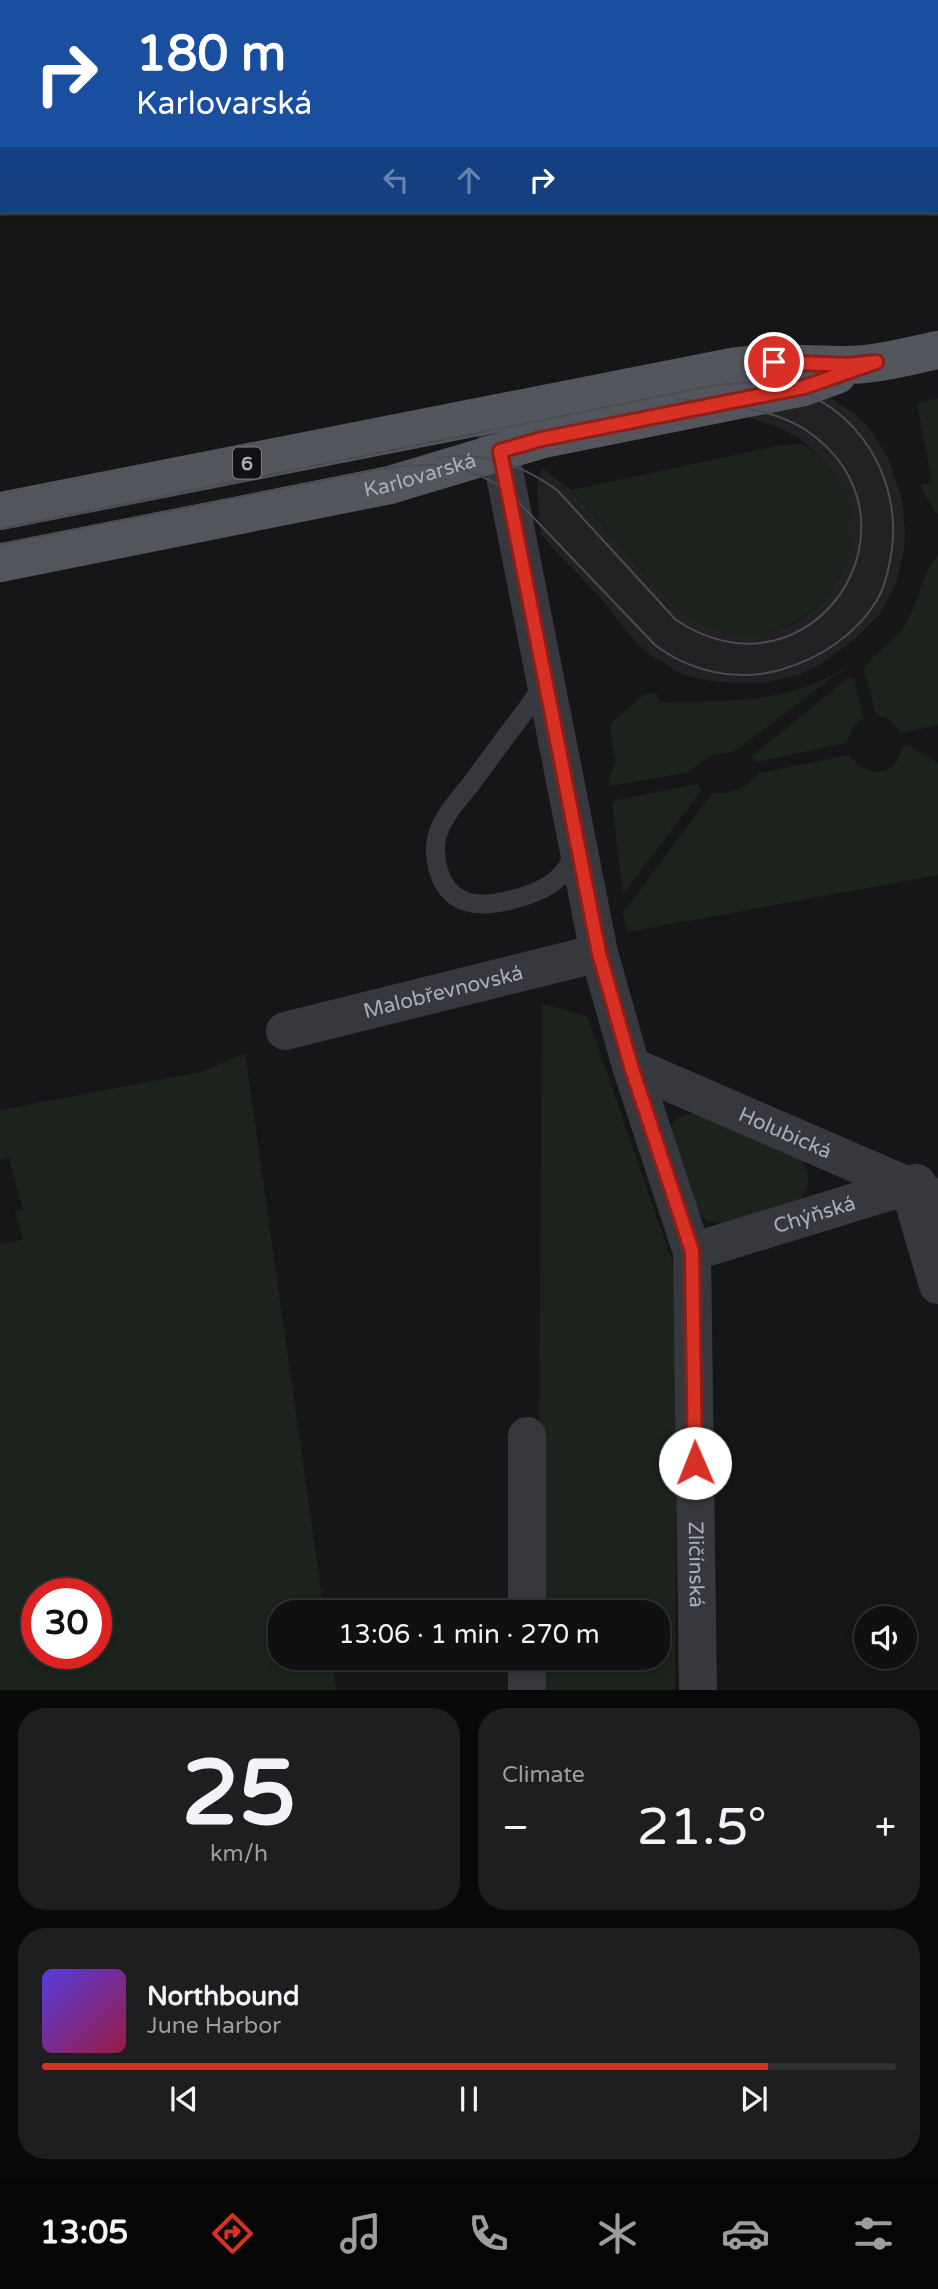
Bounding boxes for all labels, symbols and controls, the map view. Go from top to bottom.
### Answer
text: 180 m [136,25,286,84]
icon: right [21,28,112,119]
text: Karlovarská [136,85,312,123]
icon: left [377,161,415,199]
icon: ahead [450,161,488,199]
icon: right [523,161,561,199]
pin [744,332,804,392]
icon: arrive [755,343,793,381]
road number: 6 [233,447,261,478]
street label: Karlovarská [362,448,479,503]
street label: Malobřevnovská [361,960,526,1024]
street label: Holubická [735,1102,835,1164]
street label: Chýňská [770,1191,859,1239]
position arrow [658,1426,732,1500]
street label: Zličínská [683,1521,709,1608]
speed limit sign: 30 [21,1578,112,1669]
map controls [854,1606,917,1669]
button: sound [854,1606,917,1669]
text: 13:06 · 1 min · 270 m [338,1619,600,1650]
text: 25 [182,1739,296,1849]
text: Climate [502,1761,585,1789]
text: 21.5° [637,1796,767,1859]
text: − [502,1805,529,1851]
text: + [875,1805,896,1851]
text: km/h [210,1840,268,1868]
text: Northbound [147,1981,299,2012]
text: June Harbor [147,2012,281,2040]
icon: previous [165,2080,203,2118]
icon: pause [450,2080,488,2118]
icon: next [735,2080,773,2118]
icon: directions [208,2209,257,2258]
icon: music [336,2209,385,2258]
icon: phone [464,2209,513,2258]
icon: climate [593,2209,642,2258]
icon: car [721,2209,770,2258]
icon: filters [849,2209,898,2258]
text: 13:05 [40,2214,128,2252]

